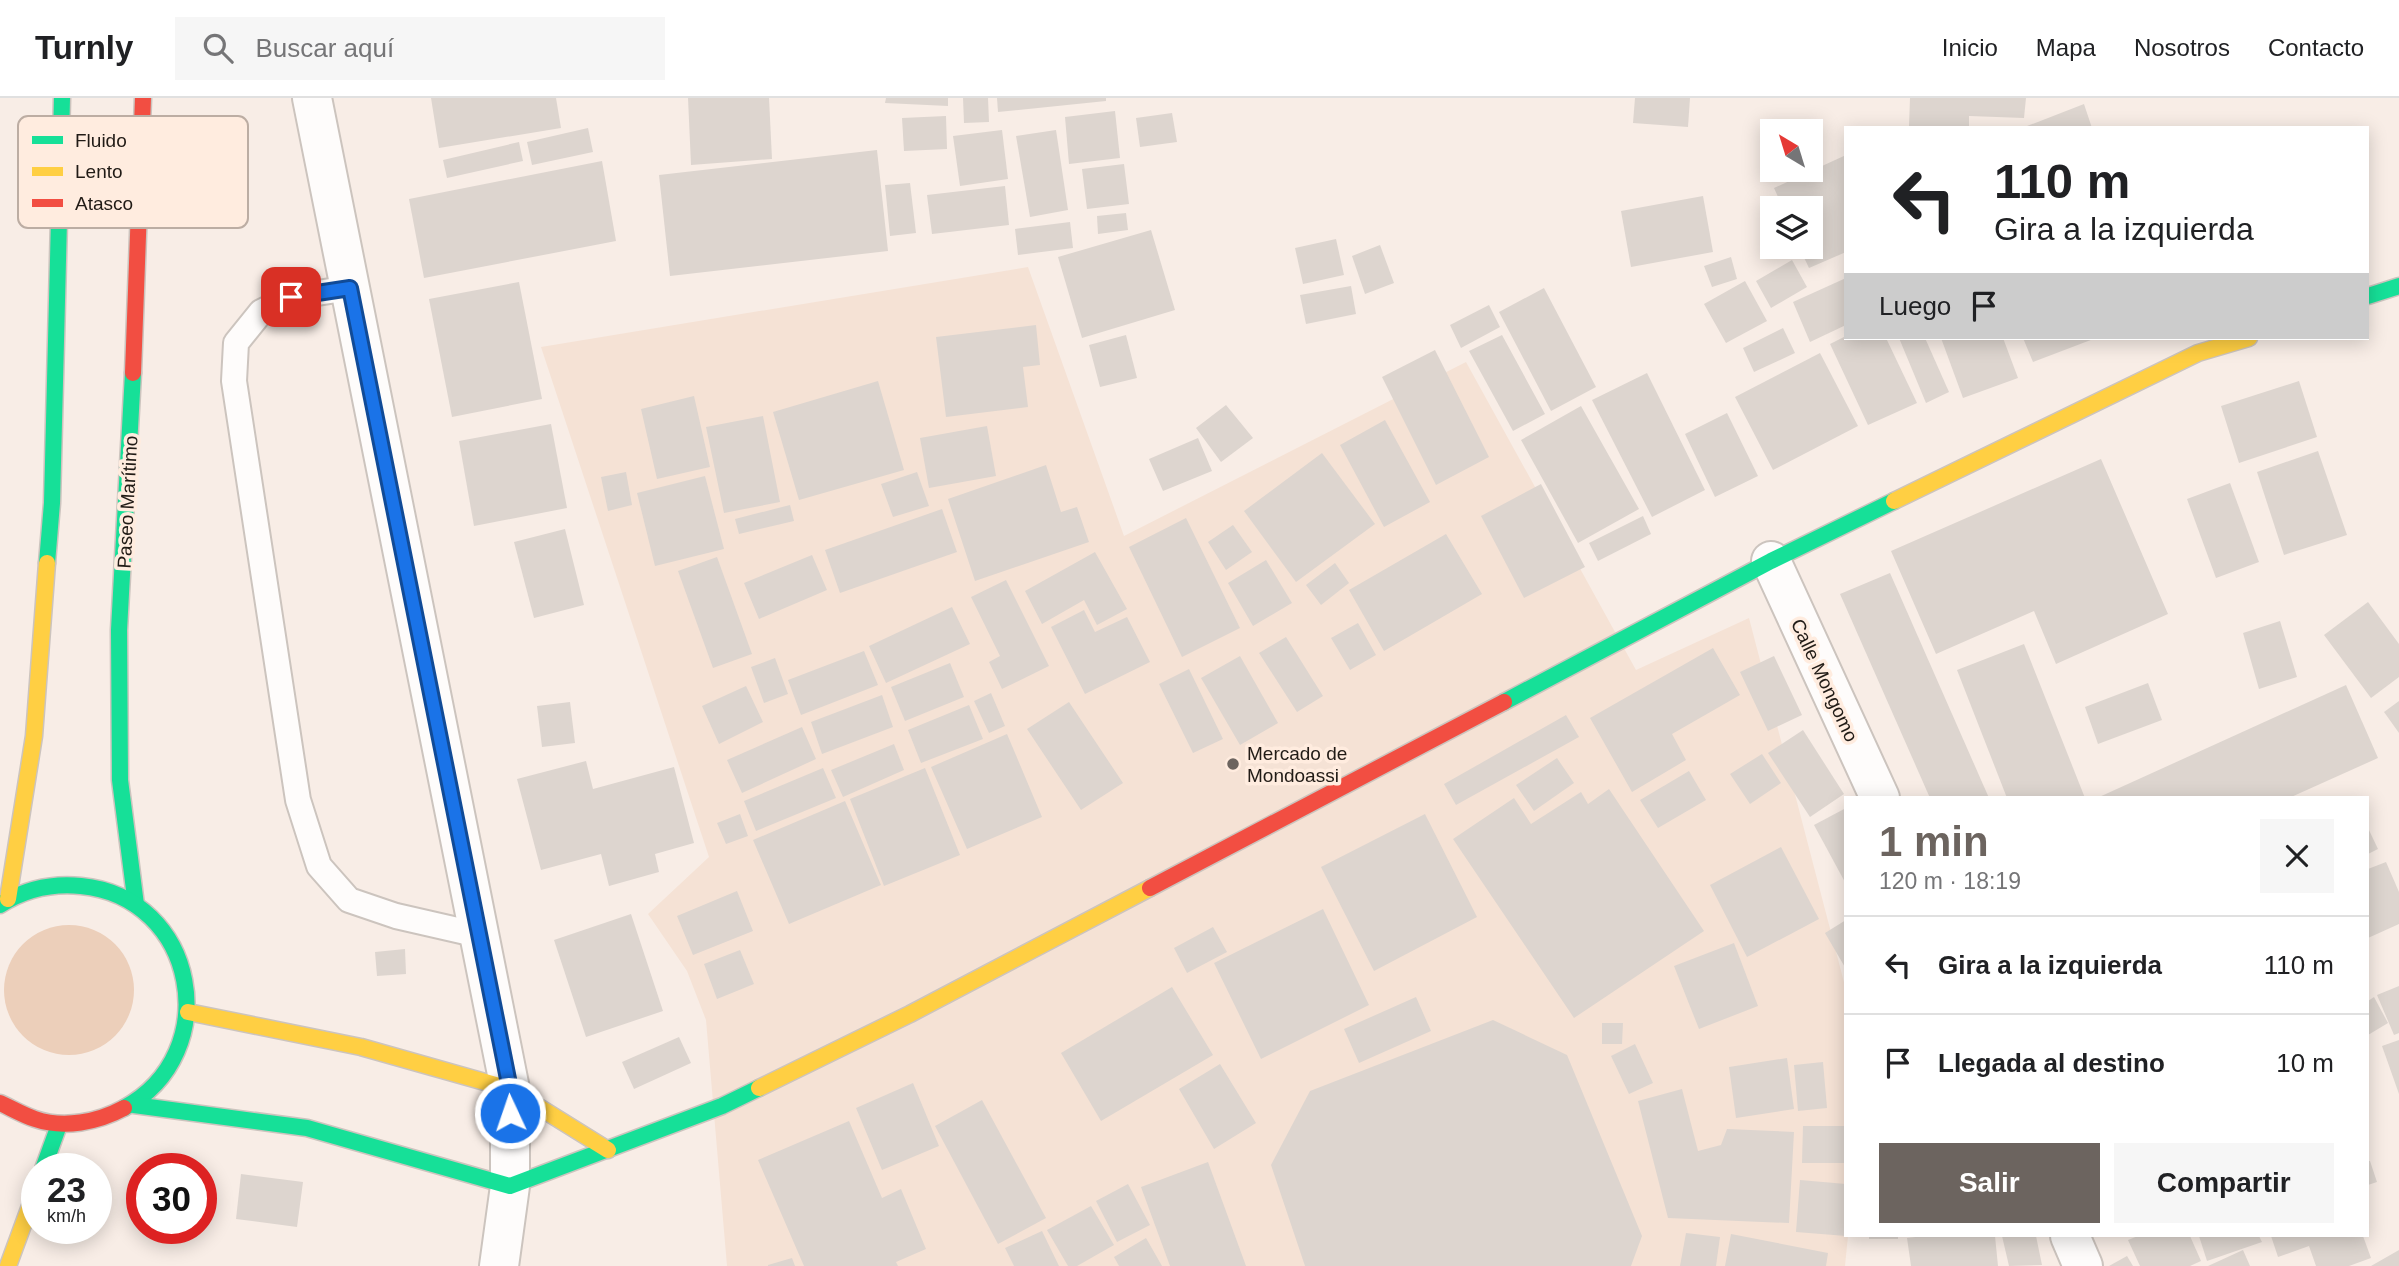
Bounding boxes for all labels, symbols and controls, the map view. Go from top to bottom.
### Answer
search box [175,17,665,80]
text: Turnly [35,29,133,66]
icon: search [199,29,237,67]
text: Buscar aquí [255,33,394,63]
text: Inicio [1942,34,1998,61]
text: Mapa [2036,34,2096,61]
text: Nosotros [2134,34,2230,61]
text: Contacto [2268,34,2364,61]
legend [18,116,248,228]
north arrow [1760,119,1824,182]
map controls [1760,119,1823,259]
text: Fluido [75,130,127,151]
icon: left [1879,154,1970,245]
text: 110 m [1994,154,2130,208]
text: Lento [75,161,123,182]
text: Atasco [75,193,133,214]
button: layers [1760,196,1823,259]
text: Gira a la izquierda [1994,211,2254,247]
pin [261,267,321,327]
icon: arrive [272,278,310,316]
icon: arrive [1965,287,2003,325]
text: Luego [1879,291,1951,321]
street label: Paseo Marítimo [114,435,141,569]
street label: Calle Mongomo [1787,615,1862,745]
place label: Mercado de Mondoassi [1247,743,1347,786]
marker: Mercado de Mondoassi [1225,756,1241,772]
text: 1 min [1879,818,1989,865]
button: close [2260,819,2334,893]
text: 120 m · 18:19 [1879,868,2021,894]
icon: left [1879,946,1917,984]
text: Gira a la izquierda [1938,950,2162,980]
text: 110 m [2264,950,2334,980]
icon: arrive [1879,1044,1917,1082]
text: Llegada al destino [1938,1048,2165,1078]
text: 10 m [2276,1048,2334,1078]
position arrow [473,1076,547,1150]
button: Salir [1879,1143,2100,1223]
button: Compartir [2114,1143,2334,1223]
speed limit sign: 30 [126,1153,217,1244]
text: 23 [47,1170,86,1209]
text: km/h [47,1206,86,1226]

